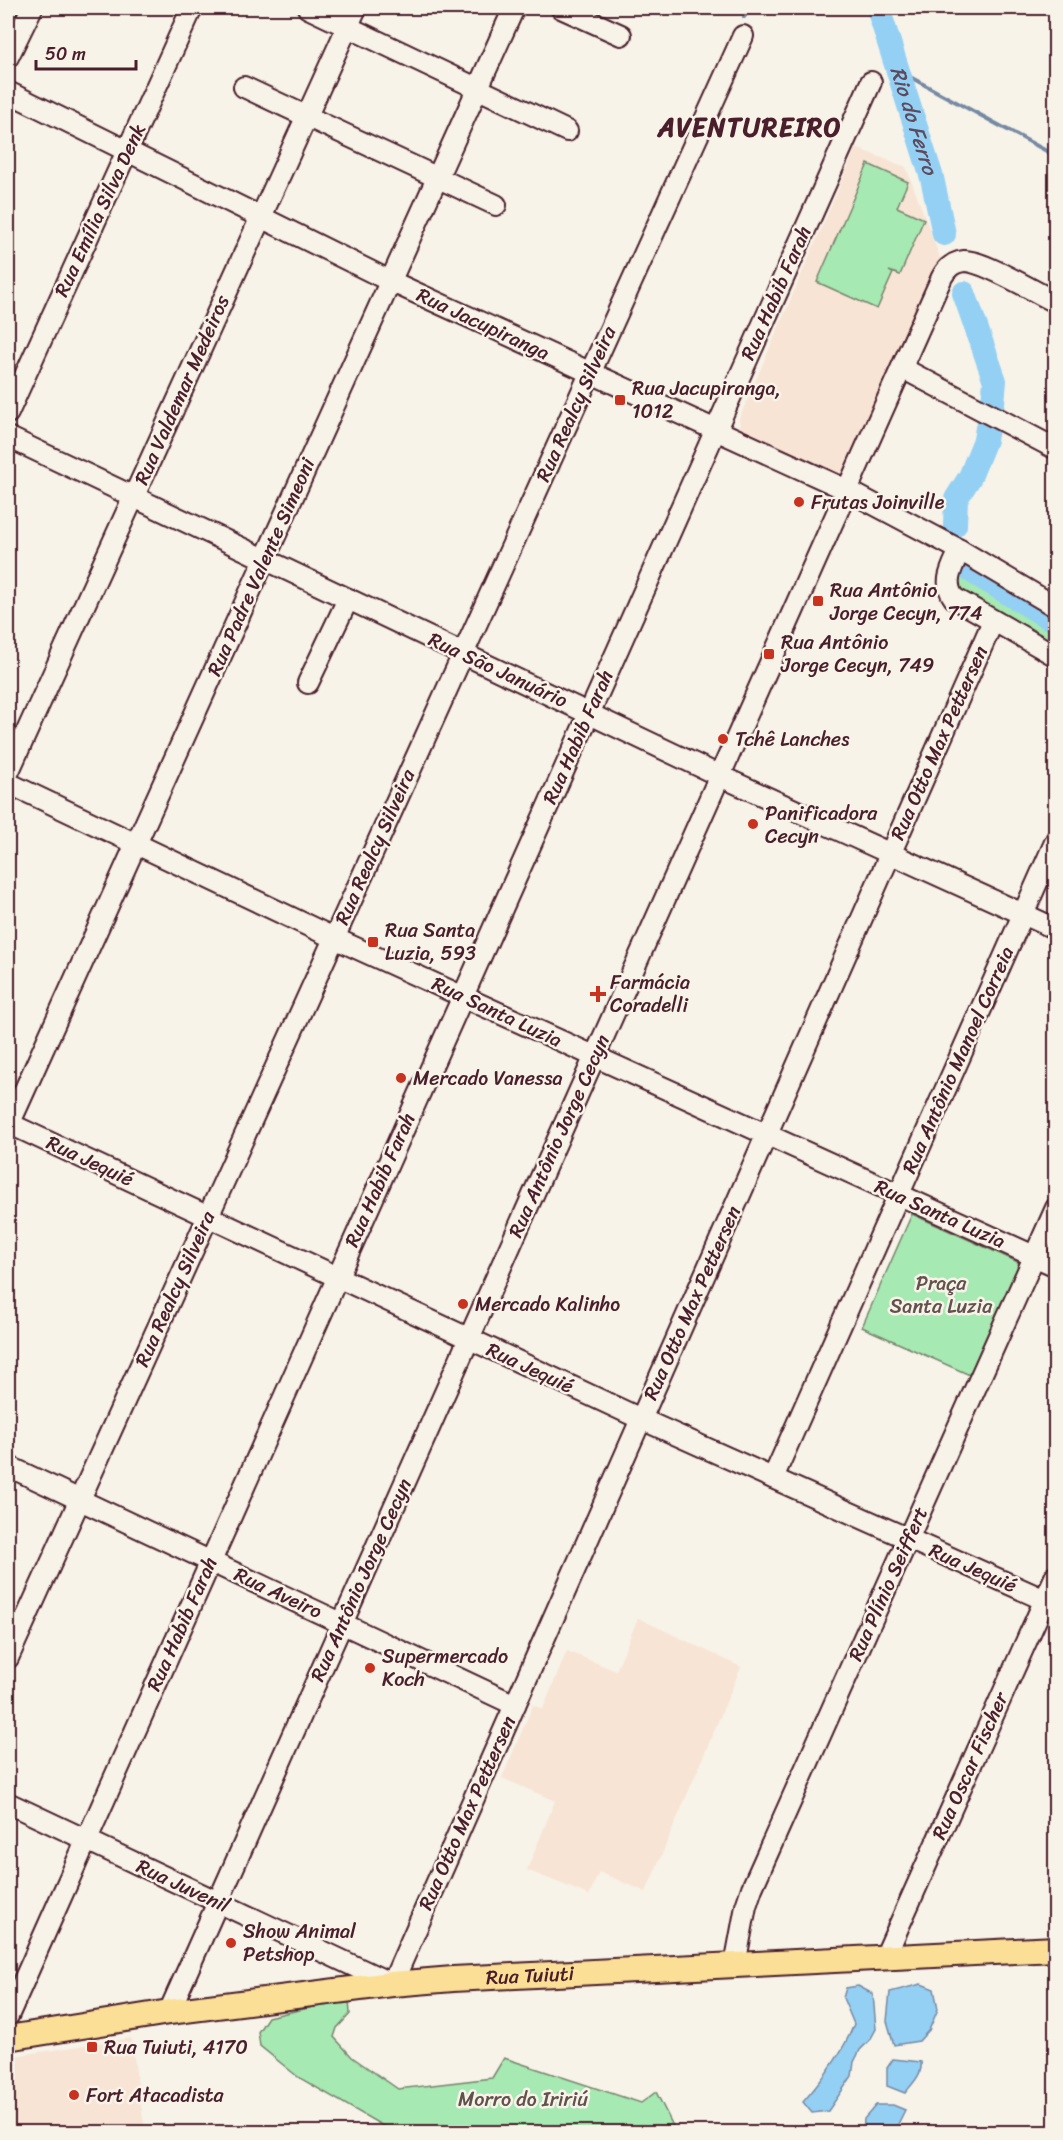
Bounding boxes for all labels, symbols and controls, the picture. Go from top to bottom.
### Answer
scale bar [36,33,136,71]
text: 50 m [45,38,86,70]
water label: Rio do Ferro [879,61,949,181]
district label: AVENTUREIRO [657,104,842,150]
street label: Rua Emília Silva Denk [44,117,156,303]
street label: Rua Habib Farah [731,220,821,366]
street label: Rua Jacupiranga [411,278,555,370]
street label: Rua Valdemar Medeiros [124,289,240,491]
street label: Rua Realcy Silveira [526,319,626,488]
place label: Rua Jacupiranga, 1012 [632,371,781,429]
marker: Rua Jacupiranga, 1012 [613,393,627,407]
street label: Rua Padre Valente Simeoni [197,451,326,682]
place label: Frutas Joinville [811,485,945,520]
marker: Frutas Joinville [792,495,806,509]
place label: Rua Antônio Jorge Cecyn, 774 [829,573,983,631]
marker: Rua Antônio Jorge Cecyn, 774 [811,594,825,608]
street label: Rua São Januário [422,622,574,718]
place label: Rua Antônio Jorge Cecyn, 749 [780,625,934,683]
street label: Rua Otto Max Pettersen [880,640,998,846]
marker: Rua Antônio Jorge Cecyn, 749 [762,647,776,661]
street label: Rua Habib Farah [533,664,623,810]
place label: Tchê Lanches [735,722,850,757]
marker: Tchê Lanches [716,732,730,746]
street label: Rua Realcy Silveira [325,762,425,931]
place label: Panificadora Cecyn [765,796,878,854]
marker: Panificadora Cecyn [746,817,760,831]
place label: Rua Santa Luzia, 593 [385,913,476,971]
marker: Rua Santa Luzia, 593 [366,935,380,949]
street label: Rua Antônio Manoel Correia [892,941,1024,1179]
place label: Farmácia Coradelli [610,965,690,1023]
street label: Rua Santa Luzia [426,966,568,1058]
marker: Farmácia Coradelli [591,987,605,1001]
street label: Rua Antônio Jorge Cecyn [498,1028,620,1243]
place label: Mercado Vanessa [413,1061,562,1096]
marker: Mercado Vanessa [394,1071,408,1085]
street label: Rua Habib Farah [335,1107,425,1253]
street label: Rua Jequié [40,1125,140,1197]
street label: Rua Santa Luzia [869,1169,1011,1259]
street label: Rua Otto Max Pettersen [633,1200,751,1406]
street label: Rua Realcy Silveira [125,1204,225,1373]
park label: Praça Santa Luzia [890,1266,993,1324]
place label: Mercado Kalinho [475,1287,620,1322]
marker: Mercado Kalinho [456,1297,470,1311]
street label: Rua Jequié [480,1332,580,1404]
street label: Rua Antônio Jorge Cecyn [300,1472,422,1687]
street label: Rua Plínio Seiffert [838,1501,938,1667]
street label: Rua Jequié [923,1533,1023,1603]
street label: Rua Habib Farah [137,1551,227,1697]
street label: Rua Aveiro [228,1557,328,1629]
place label: Supermercado Koch [382,1639,508,1697]
marker: Supermercado Koch [363,1661,377,1675]
street label: Rua Oscar Fischer [922,1685,1019,1845]
street label: Rua Otto Max Pettersen [408,1710,526,1916]
street label: Rua Juvenil [130,1849,236,1923]
place label: Show Animal Petshop [243,1914,357,1972]
marker: Show Animal Petshop [224,1936,238,1950]
street label: Rua Tuiuti [485,1955,575,1995]
place label: Rua Tuiuti, 4170 [104,2030,248,2065]
marker: Rua Tuiuti, 4170 [85,2040,99,2054]
place label: Fort Atacadista [86,2078,224,2113]
park label: Morro do Iririú [458,2082,588,2117]
marker: Fort Atacadista [67,2088,81,2102]

